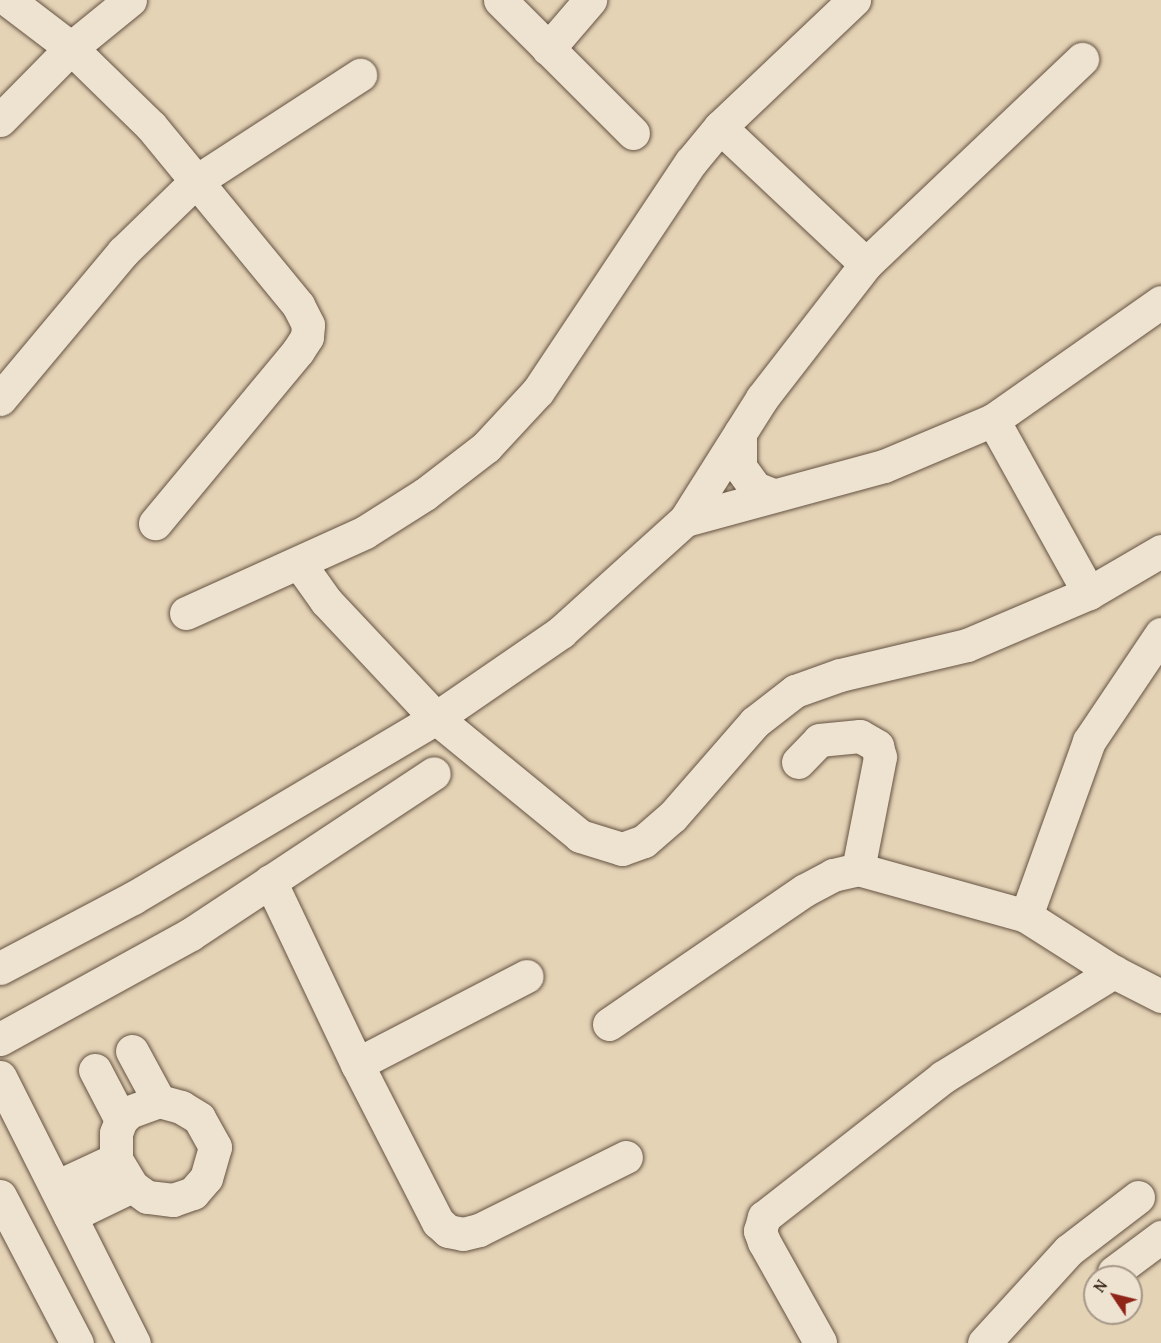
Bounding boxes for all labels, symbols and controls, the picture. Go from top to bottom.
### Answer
north arrow [1083,1265,1143,1325]
text: N [1087,1275,1113,1297]

